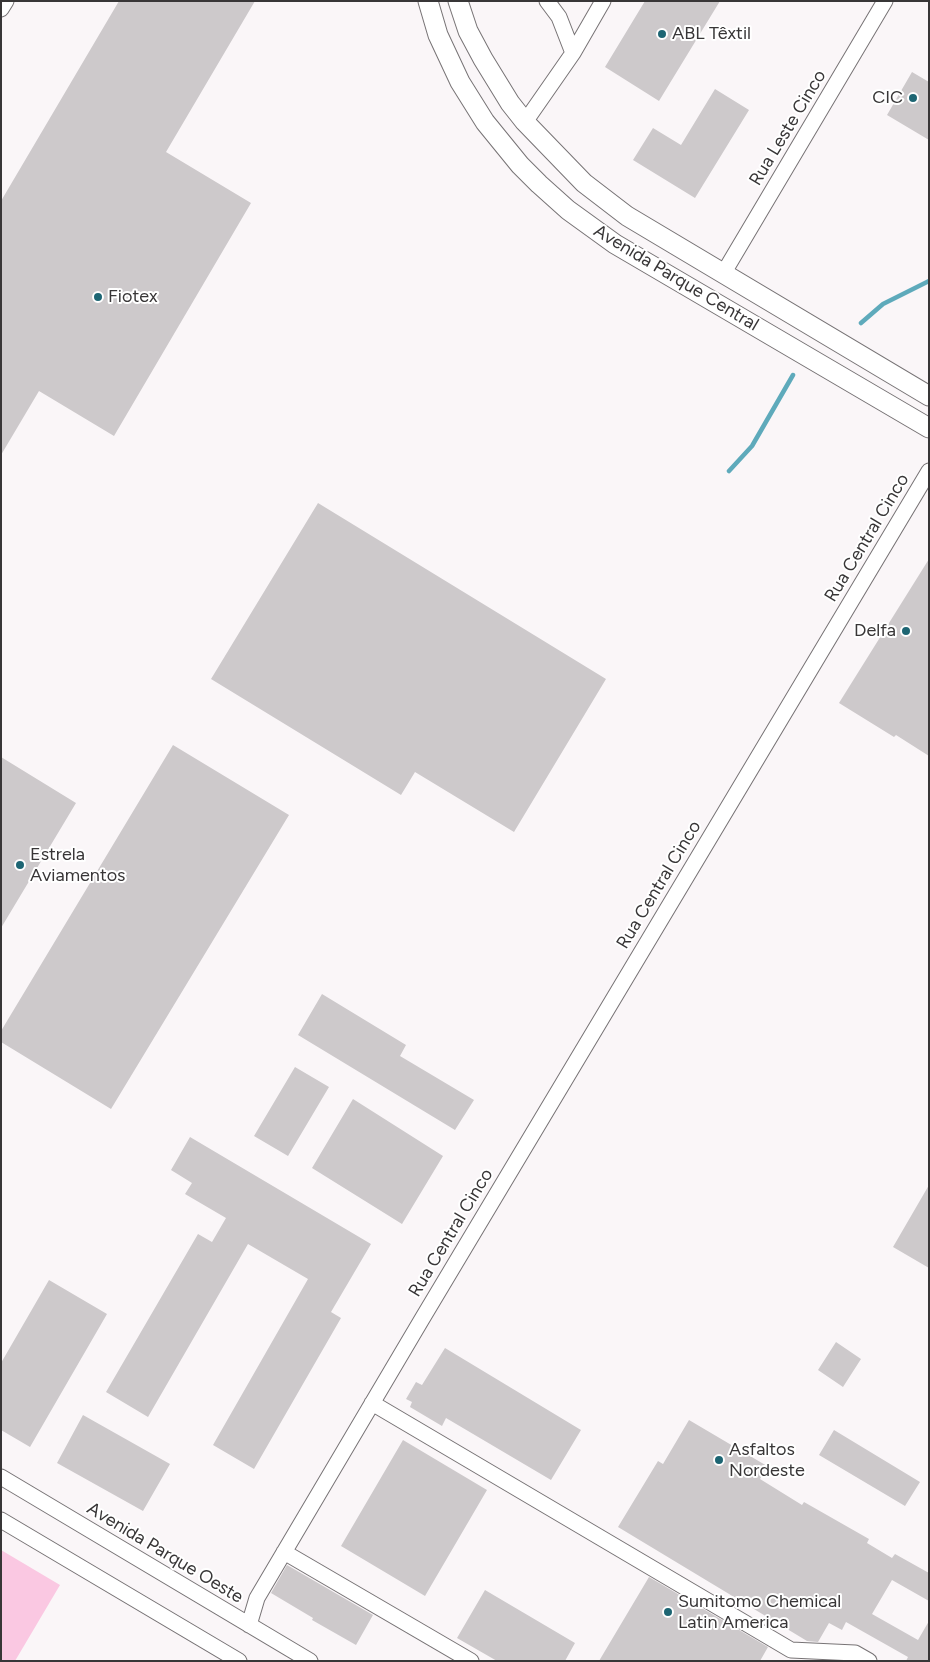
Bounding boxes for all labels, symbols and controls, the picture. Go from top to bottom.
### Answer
place label: ABL Têxtil [672,23,751,45]
marker: ABL Têxtil [656,28,668,40]
street label: Rua Leste Cinco [745,66,831,190]
place label: CIC [872,87,903,109]
marker: CIC [907,92,919,104]
street label: Avenida Parque Central [590,220,762,336]
place label: Fiotex [108,286,157,308]
marker: Fiotex [92,291,104,303]
street label: Rua Central Cinco [820,470,914,606]
place label: Delfa [854,620,896,642]
marker: Delfa [900,625,912,637]
street label: Rua Central Cinco [612,817,706,953]
place label: Estrela Aviamentos [30,844,125,886]
marker: Estrela Aviamentos [14,859,26,871]
street label: Rua Central Cinco [404,1165,498,1301]
place label: Asfaltos Nordeste [729,1439,805,1482]
marker: Asfaltos Nordeste [713,1454,725,1466]
street label: Avenida Parque Oeste [83,1498,247,1608]
place label: Sumitomo Chemical Latin America [678,1591,841,1634]
marker: Sumitomo Chemical Latin America [662,1606,674,1618]

